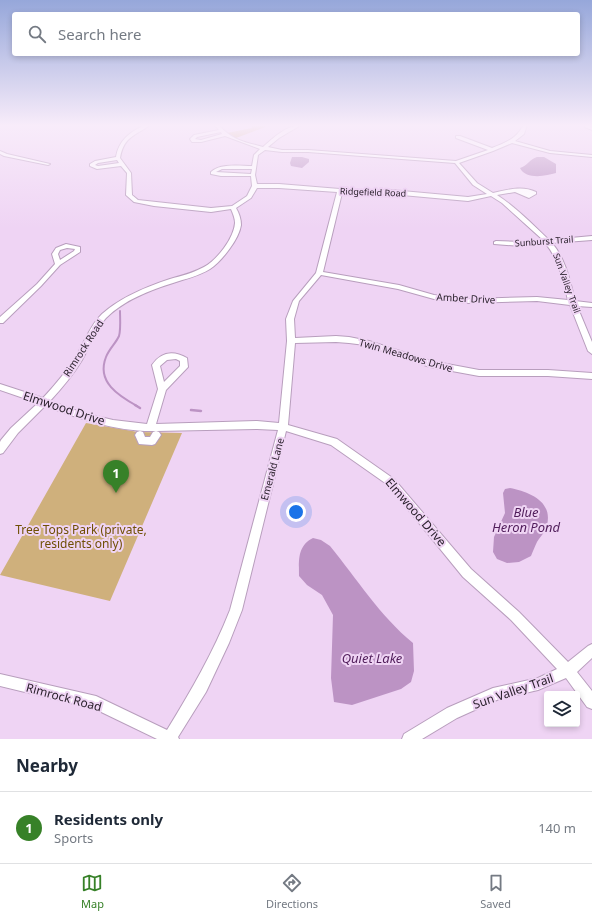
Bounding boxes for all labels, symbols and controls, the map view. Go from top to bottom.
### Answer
search box [12,12,580,56]
icon: search [26,23,48,45]
text: Search here [58,24,141,44]
street label: Ridgefield Road [340,184,406,200]
street label: Sunburst Trail [514,232,574,250]
street label: Sun Valley Trail [550,251,584,315]
street label: Amber Drive [436,289,496,307]
street label: Rimrock Road [59,317,107,379]
street label: Twin Meadows Drive [358,335,455,375]
street label: Elmwood Drive [21,387,107,429]
street label: Emerald Lane [257,436,287,502]
pin: 1 [103,460,129,493]
street label: Elmwood Drive [382,474,450,550]
your location [286,502,306,522]
water label: Blue Heron Pond [492,503,561,536]
park label: Tree Tops Park (private, residents only) [15,521,147,552]
water label: Quiet Lake [342,649,403,667]
street label: Sun Valley Trail [471,669,555,713]
street label: Rimrock Road [24,679,104,715]
map controls [544,691,580,727]
button: layers [544,691,580,727]
text: Nearby [16,754,78,777]
text: Residents only [54,809,163,829]
text: 1 [25,819,33,837]
text: 140 m [538,819,576,837]
text: Sports [54,829,93,847]
tab: Map [81,872,104,911]
tab: Directions [266,872,318,911]
tab: Saved [480,872,511,911]

